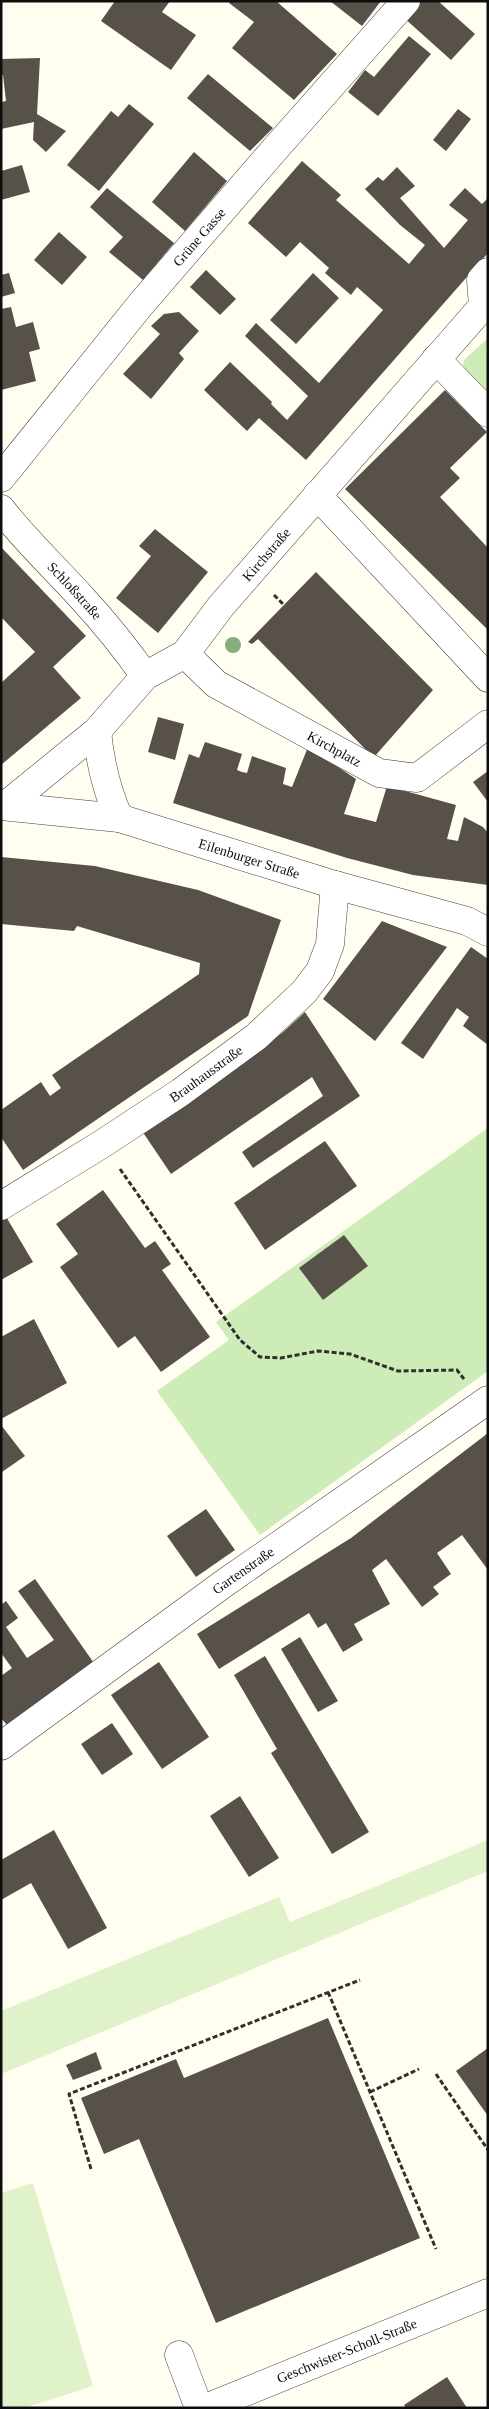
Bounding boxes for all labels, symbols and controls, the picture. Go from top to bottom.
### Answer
street label: Grüne Gasse [170,205,228,269]
street label: Kirchstraße [239,525,293,584]
street label: Schloßstraße [45,559,105,622]
street label: Kirchplatz [305,728,364,769]
street label: Eilenburger Straße [197,836,302,881]
street label: Brauhausstraße [167,1042,245,1105]
street label: Gartenstraße [209,1544,277,1597]
street label: Geschwister-Scholl-Straße [275,2315,419,2386]

